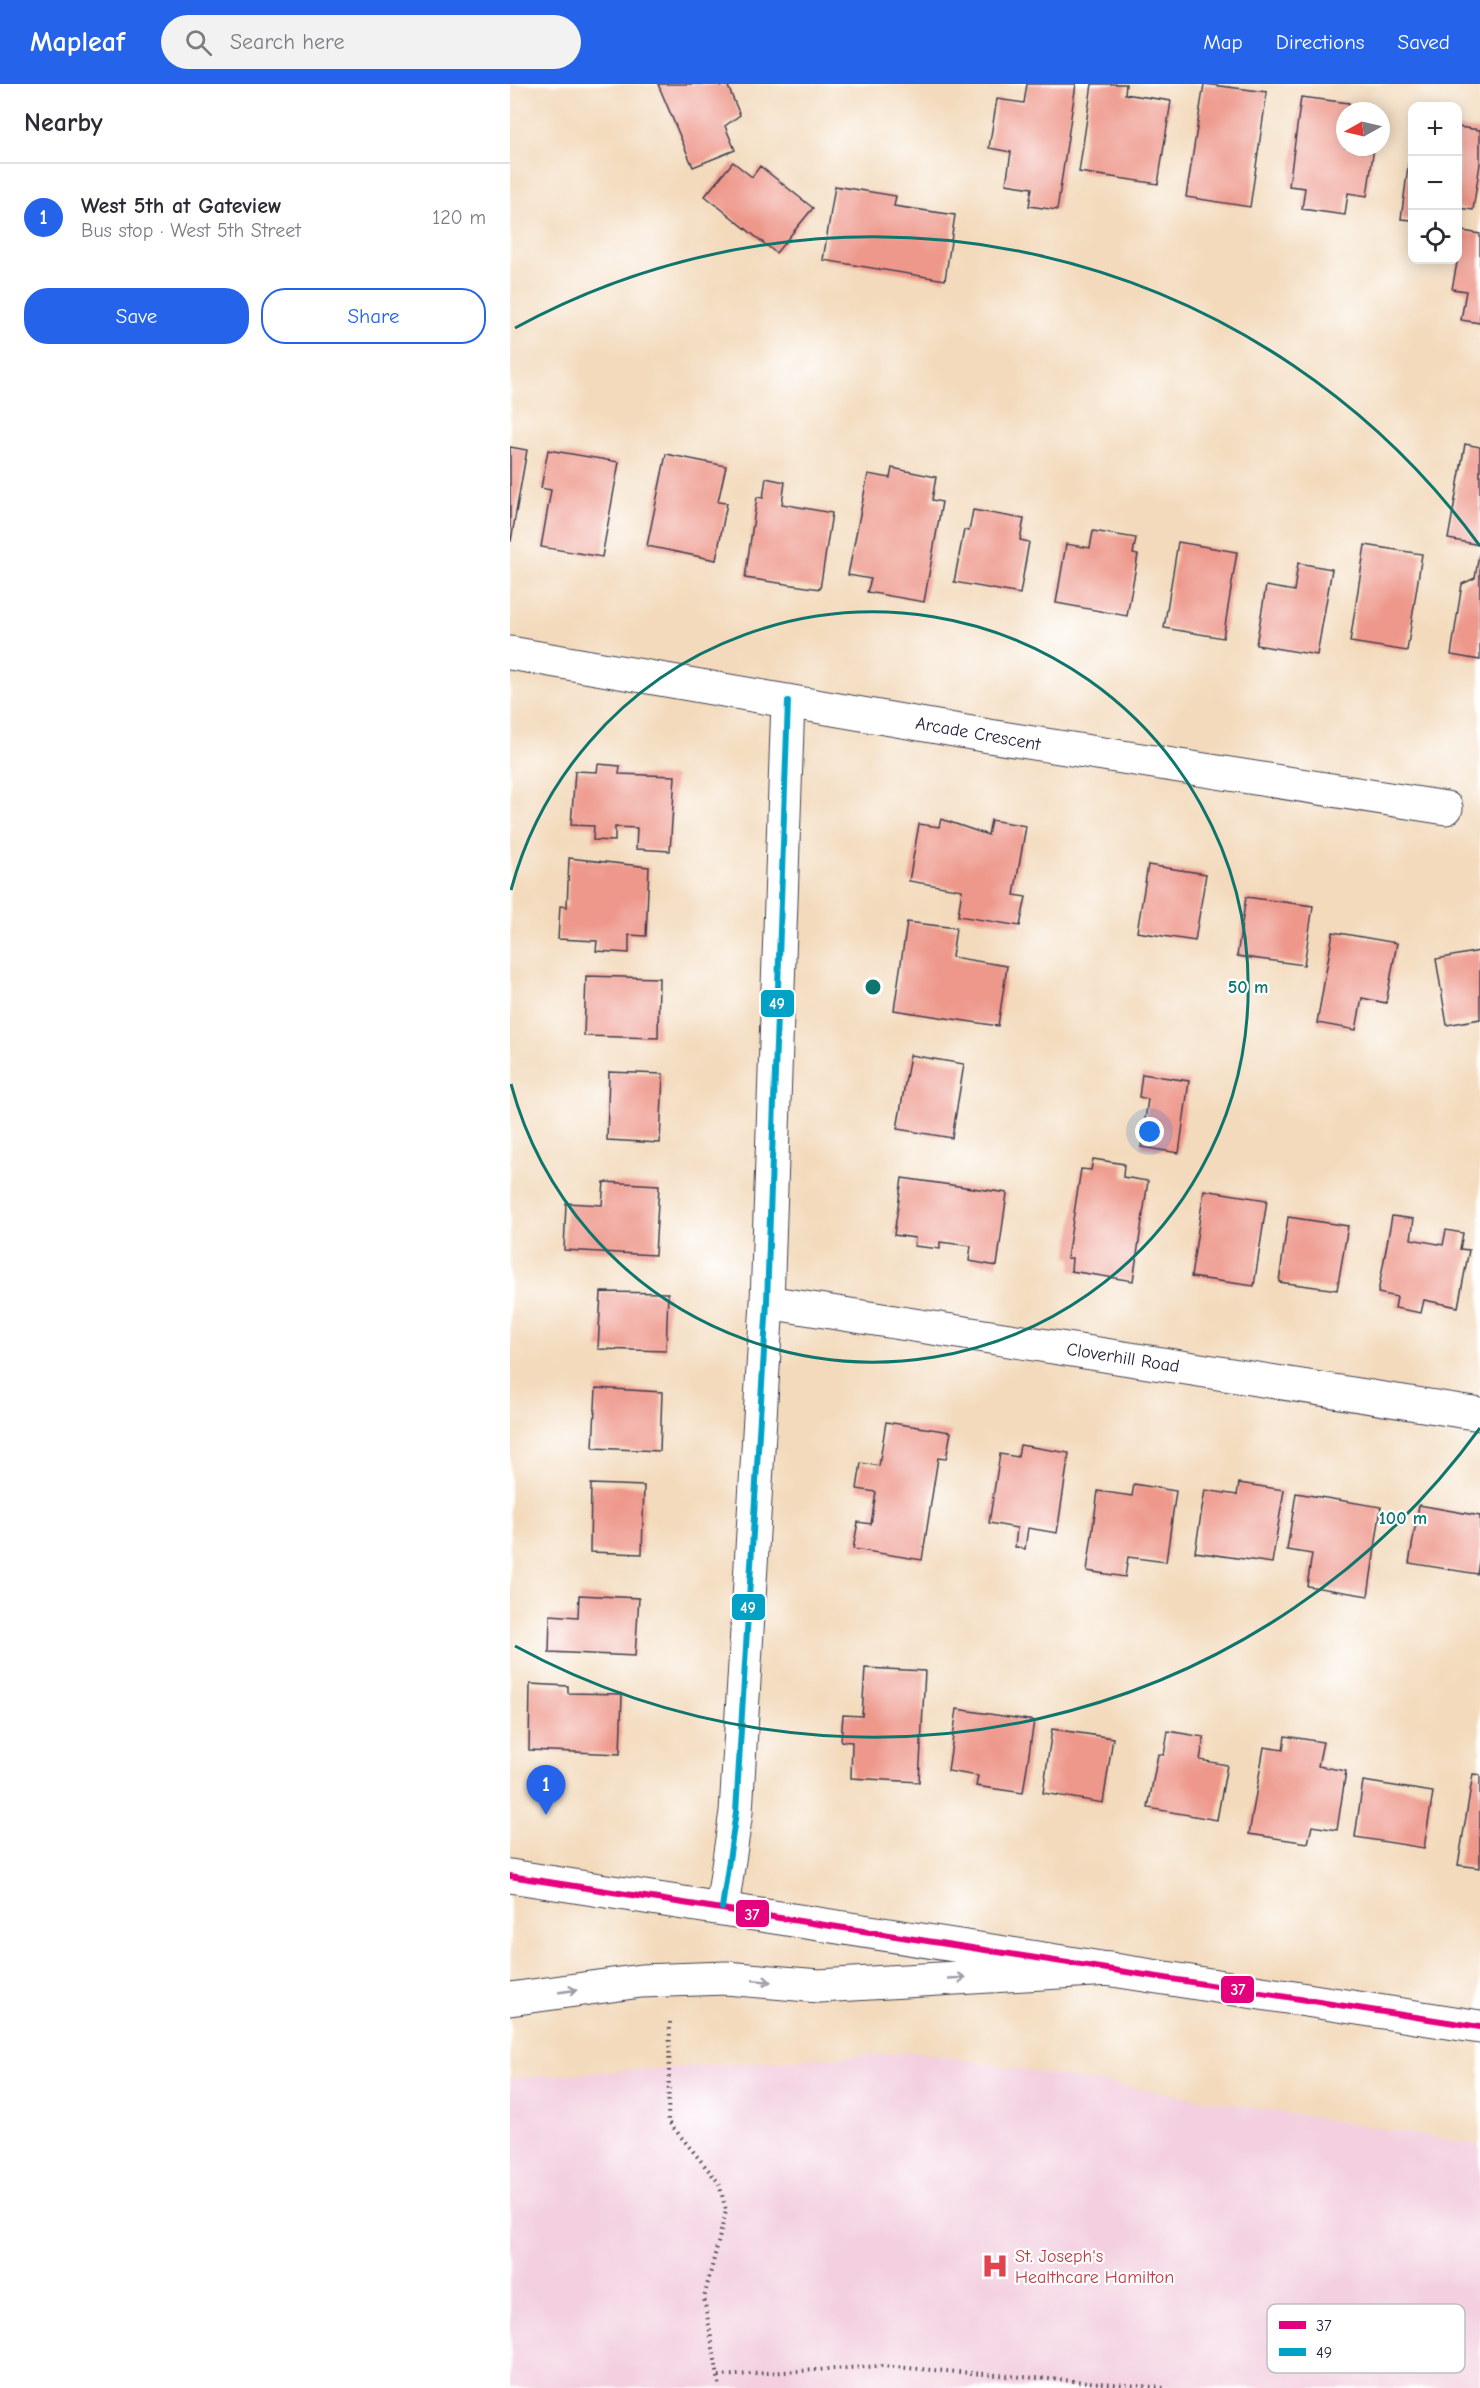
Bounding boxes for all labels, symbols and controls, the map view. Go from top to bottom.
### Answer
search box [161,15,581,69]
text: Mapleaf [30,26,125,58]
icon: search [182,26,215,59]
text: Search here [230,29,344,55]
text: Map [1203,30,1243,54]
text: Directions [1276,30,1365,54]
text: Saved [1398,30,1450,54]
north arrow [1336,102,1390,156]
map controls [1408,102,1462,264]
button: + [1408,102,1462,156]
text: Nearby [24,108,103,138]
button: − [1408,156,1462,210]
text: West 5th at Gateview [81,193,282,219]
text: 1 [40,206,47,229]
text: 120 m [432,206,486,229]
button: locate [1408,210,1462,264]
text: Bus stop · West 5th Street [81,219,301,242]
button: Save [24,288,249,344]
button: Share [261,288,486,344]
street label: Arcade Crescent [914,713,1043,755]
centre of rings [863,977,883,997]
text: 50 m [1228,977,1268,998]
line badge: 49 [760,989,795,1018]
text: 49 [769,995,785,1013]
your location [1135,1117,1164,1146]
street label: Cloverhill Road [1065,1339,1181,1377]
text: 100 m [1379,1508,1427,1529]
line badge: 49 [731,1593,766,1621]
text: 49 [740,1599,756,1617]
pin: 1 [526,1766,566,1815]
line badge: 37 [735,1899,770,1928]
text: 37 [744,1906,760,1924]
one-way arrow [946,1972,966,1983]
line badge: 37 [1220,1975,1255,2004]
one-way arrow [752,1976,772,1987]
text: 37 [1230,1981,1246,1999]
one-way arrow [558,1985,577,1996]
place label: St. Joseph's Healthcare Hamilton [1015,2246,1174,2288]
hospital icon: St. Joseph's Healthcare Hamilton [980,2251,1010,2281]
legend [1267,2304,1465,2373]
text: 37 [1316,2317,1332,2335]
text: 49 [1316,2344,1332,2362]

